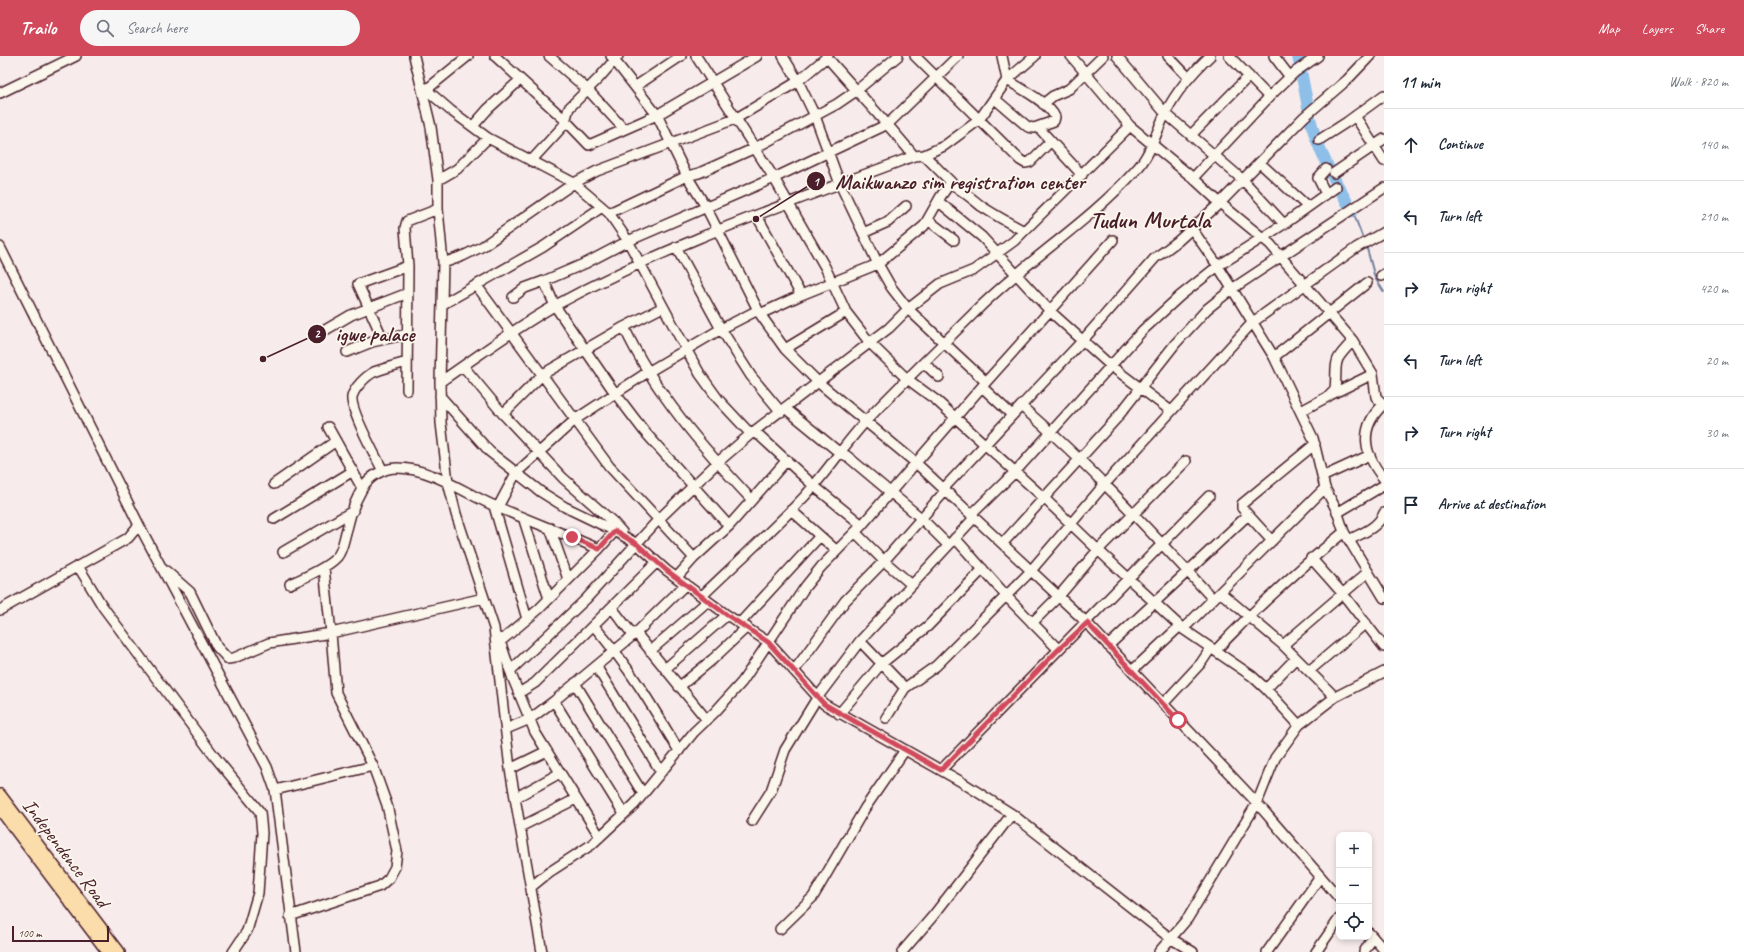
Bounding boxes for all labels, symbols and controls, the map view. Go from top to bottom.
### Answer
search box [80,10,360,46]
text: Trailo [20,16,56,40]
icon: search [94,17,116,39]
text: Search here [126,19,188,38]
text: Map [1598,20,1620,37]
text: Layers [1642,20,1673,37]
text: Share [1695,20,1724,37]
text: 11 min [1400,72,1440,93]
text: Walk · 820 m [1669,74,1728,90]
icon: ahead [1400,134,1422,156]
text: Continue [1438,135,1483,154]
text: 140 m [1700,137,1728,153]
callout: Maikwanzo sim registration center [806,165,1093,198]
text: Maikwanzo sim registration center [835,169,1087,195]
text: 1 [813,174,820,190]
district label: Tudun Murtala [1090,205,1213,235]
icon: left [1400,206,1422,228]
text: Turn left [1438,207,1481,226]
text: 210 m [1700,209,1728,225]
icon: right [1400,278,1422,300]
text: Turn right [1438,279,1491,298]
text: 420 m [1700,281,1728,297]
callout: igwe palace [307,317,423,350]
text: igwe palace [335,321,417,347]
text: 2 [314,326,321,342]
icon: left [1400,350,1422,372]
text: Turn left [1438,351,1481,370]
text: 20 m [1706,353,1728,369]
icon: right [1400,422,1422,444]
text: Turn right [1438,423,1491,442]
text: 30 m [1706,425,1728,441]
icon: arrive [1400,494,1422,516]
text: Arrive at destination [1438,495,1545,514]
route end [563,528,581,546]
route start [1169,711,1187,729]
street label: Independence Road [17,794,117,915]
map controls [1336,832,1372,940]
button: + [1336,832,1372,868]
button: − [1336,868,1372,904]
button: locate [1336,904,1372,940]
scale bar [12,924,109,943]
text: 100 m [18,926,42,940]

